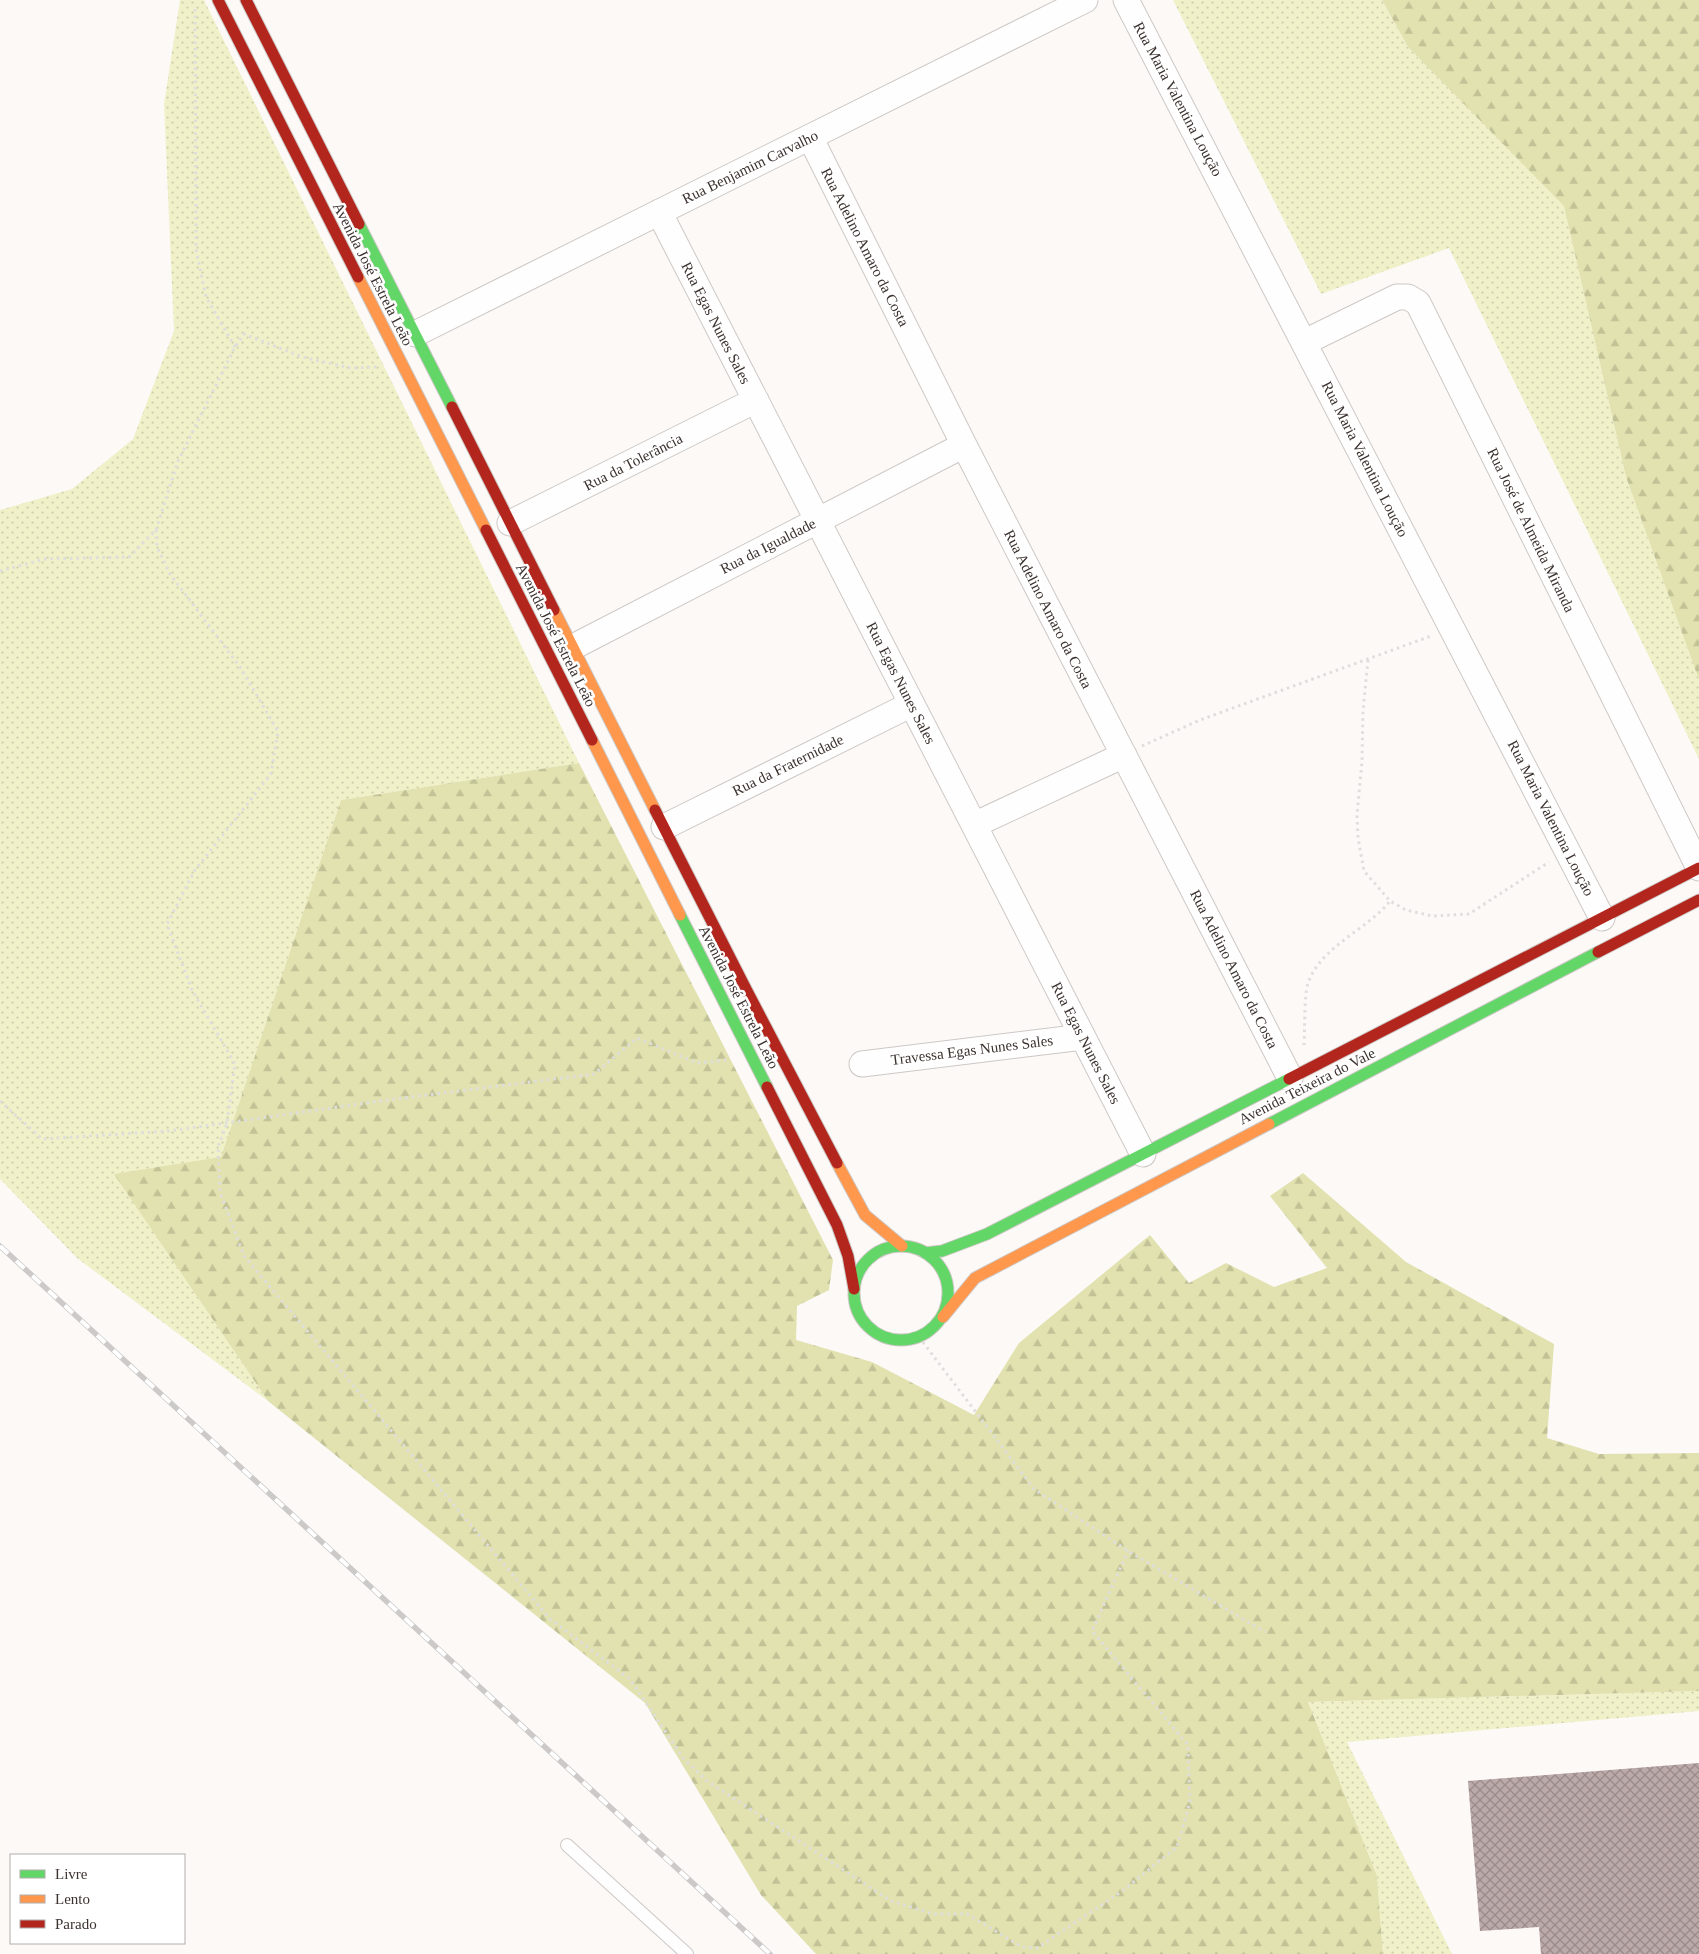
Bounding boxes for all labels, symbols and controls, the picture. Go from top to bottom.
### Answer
street label: Rua Maria Valentina Loução [1130,19,1226,179]
street label: Rua Benjamim Carvalho [679,127,821,207]
street label: Rua Adelino Amaro da Costa [818,165,912,329]
street label: Avenida José Estrela Leão [330,200,416,348]
street label: Rua Egas Nunes Sales [678,259,754,387]
street label: Rua Maria Valentina Loução [1319,378,1411,540]
street label: Rua da Tolerância [581,430,685,494]
street label: Rua José de Almeida Miranda [1484,445,1578,615]
street label: Rua da Igualdade [718,515,819,577]
street label: Rua Adelino Amaro da Costa [1001,527,1095,691]
street label: Avenida José Estrela Leão [513,561,599,709]
street label: Rua Egas Nunes Sales [863,619,939,747]
street label: Rua da Fraternidade [730,731,846,799]
street label: Rua Maria Valentina Loução [1505,737,1597,899]
street label: Rua Adelino Amaro da Costa [1187,887,1281,1051]
street label: Avenida José Estrela Leão [696,923,782,1071]
street label: Rua Egas Nunes Sales [1048,979,1124,1107]
street label: Travessa Egas Nunes Sales [890,1032,1054,1068]
street label: Avenida Teixeira do Vale [1236,1044,1378,1127]
legend [10,1854,185,1944]
text: Livre [55,1866,88,1882]
text: Lento [55,1891,90,1907]
text: Parado [55,1916,97,1932]

